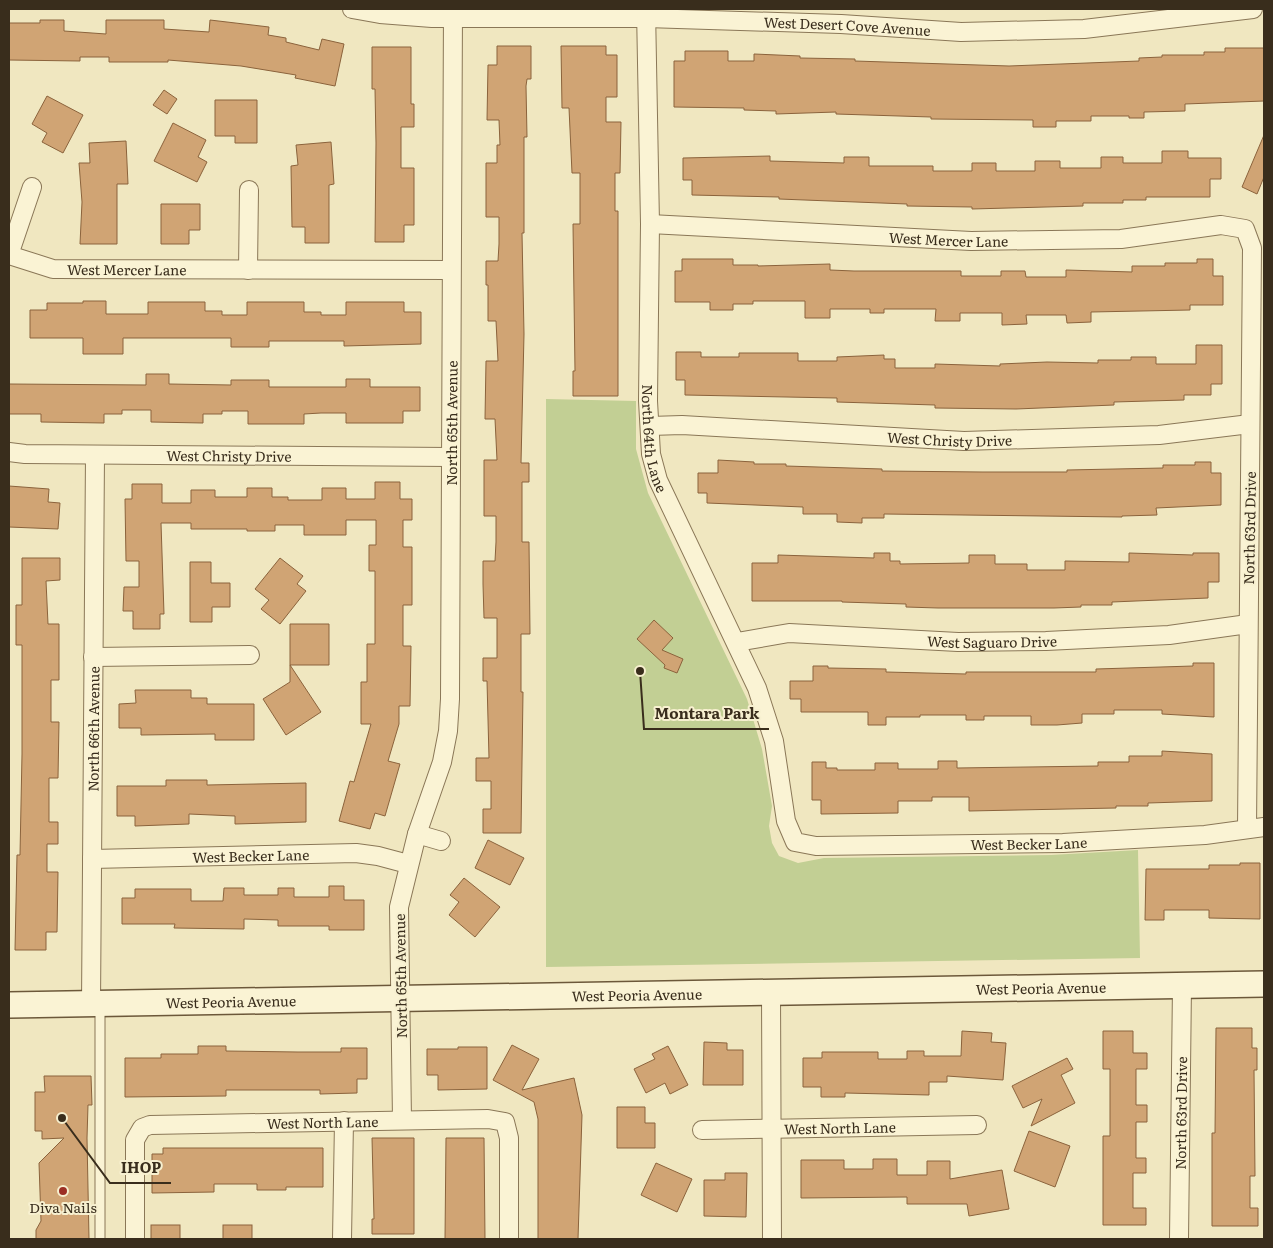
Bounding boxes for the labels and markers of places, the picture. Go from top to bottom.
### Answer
callout: Montara Park [644,699,769,729]
callout: IHOP [110,1153,171,1183]
marker: Diva Nails [57,1185,69,1197]
place label: Diva Nails [29,1197,97,1217]

